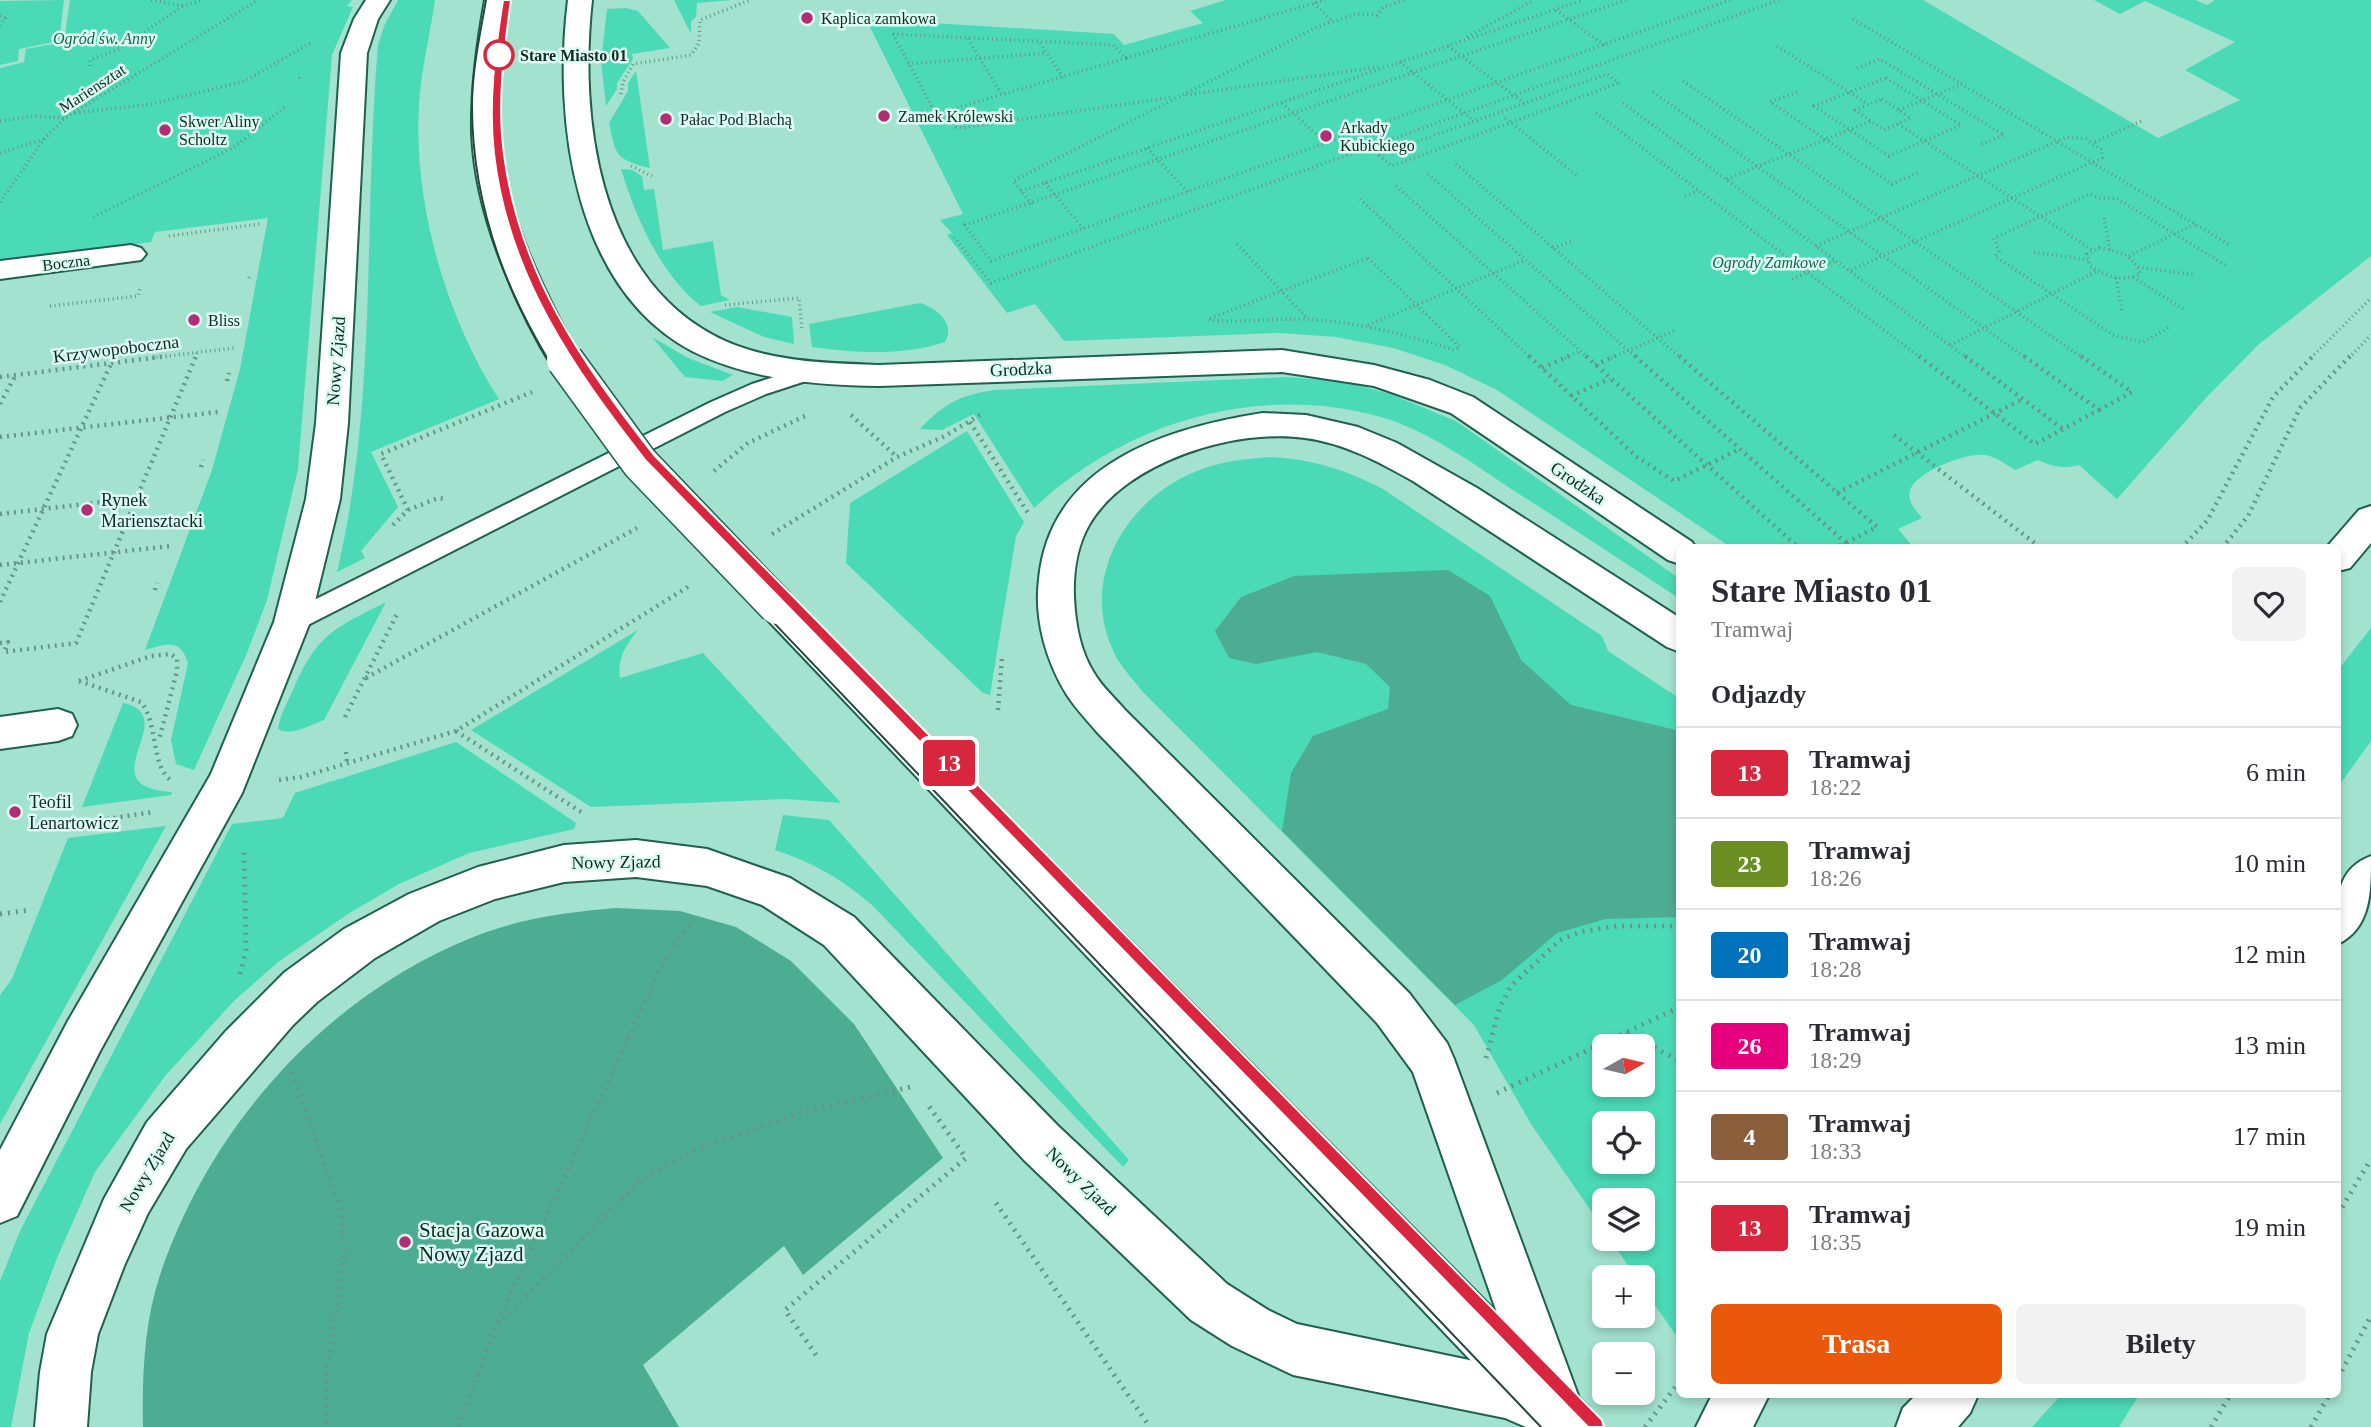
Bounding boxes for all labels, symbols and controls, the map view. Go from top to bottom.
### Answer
marker: Kaplica zamkowa [799,10,815,26]
place label: Kaplica zamkowa [821,10,936,28]
park label: Ogród św. Anny [53,30,156,48]
marker: Stare Miasto 01 [484,40,514,70]
place label: Stare Miasto 01 [520,47,627,64]
street label: Mariensztat [56,60,129,116]
marker: Zamek Królewski [876,108,892,124]
place label: Zamek Królewski [898,108,1014,125]
marker: Pałac Pod Blachą [658,111,674,127]
place label: Pałac Pod Blachą [680,111,793,129]
place label: Skwer Aliny Scholtz [179,113,259,148]
place label: Arkady Kubickiego [1340,119,1415,155]
marker: Skwer Aliny Scholtz [157,122,173,138]
marker: Arkady Kubickiego [1318,128,1334,144]
street label: Boczna [41,251,91,274]
park label: Ogrody Zamkowe [1712,254,1826,272]
marker: Bliss [186,312,202,328]
place label: Bliss [208,312,240,329]
street label: Nowy Zjazd [323,316,349,406]
street label: Krzywopoboczna [52,331,180,367]
street label: Grodzka [990,357,1052,381]
street label: Grodzka [1547,457,1609,509]
place label: Rynek Mariensztacki [101,490,203,531]
marker: Rynek Mariensztacki [79,502,95,518]
button: heart [2232,567,2306,641]
text: Stare Miasto 01 [1711,573,1932,609]
text: Tramwaj [1711,617,1793,642]
text: Odjazdy [1711,680,1806,709]
line badge: 13 [918,740,981,786]
text: Tramwaj [1809,745,1911,774]
text: 13 [937,750,961,776]
text: 6 min [2246,758,2306,787]
text: 13 [1738,760,1762,786]
text: 18:22 [1809,775,1861,800]
place label: Teofil Lenartowicz [29,792,119,833]
marker: Teofil Lenartowicz [7,804,23,820]
text: Tramwaj [1809,836,1911,865]
text: 10 min [2233,849,2306,878]
street label: Nowy Zjazd [571,851,661,873]
text: 23 [1738,851,1762,877]
text: 18:26 [1809,866,1861,891]
text: Tramwaj [1809,927,1911,956]
text: 12 min [2233,940,2306,969]
text: 20 [1738,942,1762,968]
text: 18:28 [1809,957,1861,982]
text: Tramwaj [1809,1018,1911,1047]
text: 13 min [2233,1031,2306,1060]
text: 26 [1738,1033,1762,1059]
north arrow [1592,1034,1656,1097]
map controls [1592,1034,1655,1405]
text: 18:29 [1809,1048,1861,1073]
text: Tramwaj [1809,1109,1911,1138]
button: locate [1592,1111,1655,1174]
text: 17 min [2233,1122,2306,1151]
text: 4 [1744,1124,1756,1150]
street label: Nowy Zjazd [115,1128,179,1216]
text: 18:33 [1809,1139,1861,1164]
street label: Nowy Zjazd [1042,1143,1120,1219]
button: layers [1592,1188,1655,1251]
text: Tramwaj [1809,1200,1911,1229]
text: 19 min [2233,1213,2306,1242]
text: 13 [1738,1215,1762,1241]
place label: Stacja Gazowa Nowy Zjazd [419,1218,545,1266]
text: 18:35 [1809,1230,1861,1255]
marker: Stacja Gazowa Nowy Zjazd [397,1234,413,1250]
button: + [1592,1265,1655,1328]
button: Trasa [1711,1304,2002,1384]
button: Bilety [2016,1304,2306,1384]
button: − [1592,1342,1655,1405]

